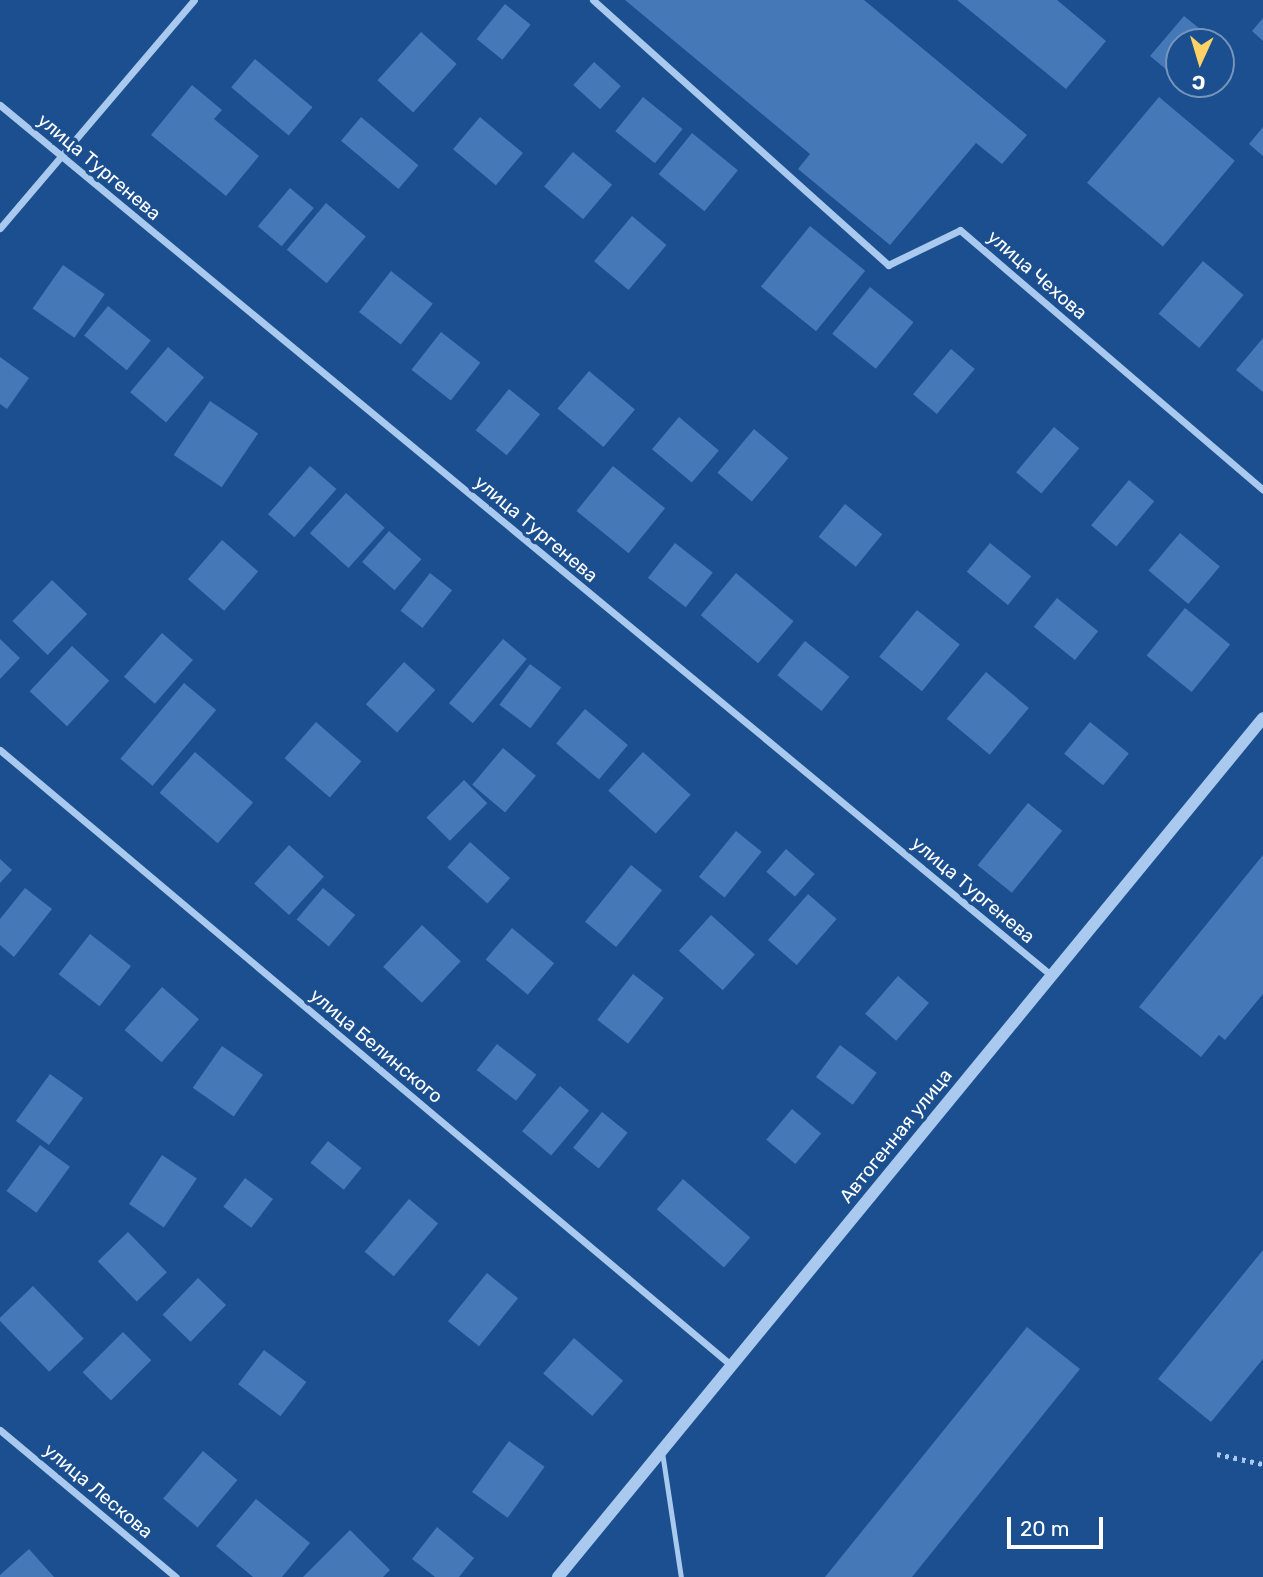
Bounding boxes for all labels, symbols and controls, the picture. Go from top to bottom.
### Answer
north arrow [1165,28,1235,98]
text: С [1191,71,1206,94]
street label: улица Тургенева [33,109,165,225]
street label: улица Чехова [982,226,1092,324]
street label: улица Тургенева [470,471,602,587]
street label: улица Тургенева [907,832,1039,948]
street label: улица Белинского [305,984,447,1108]
street label: Автогенная улица [835,1064,957,1208]
street label: улица Лескова [39,1439,157,1543]
scale bar [1011,1504,1107,1548]
text: 20 m [1020,1516,1069,1541]

